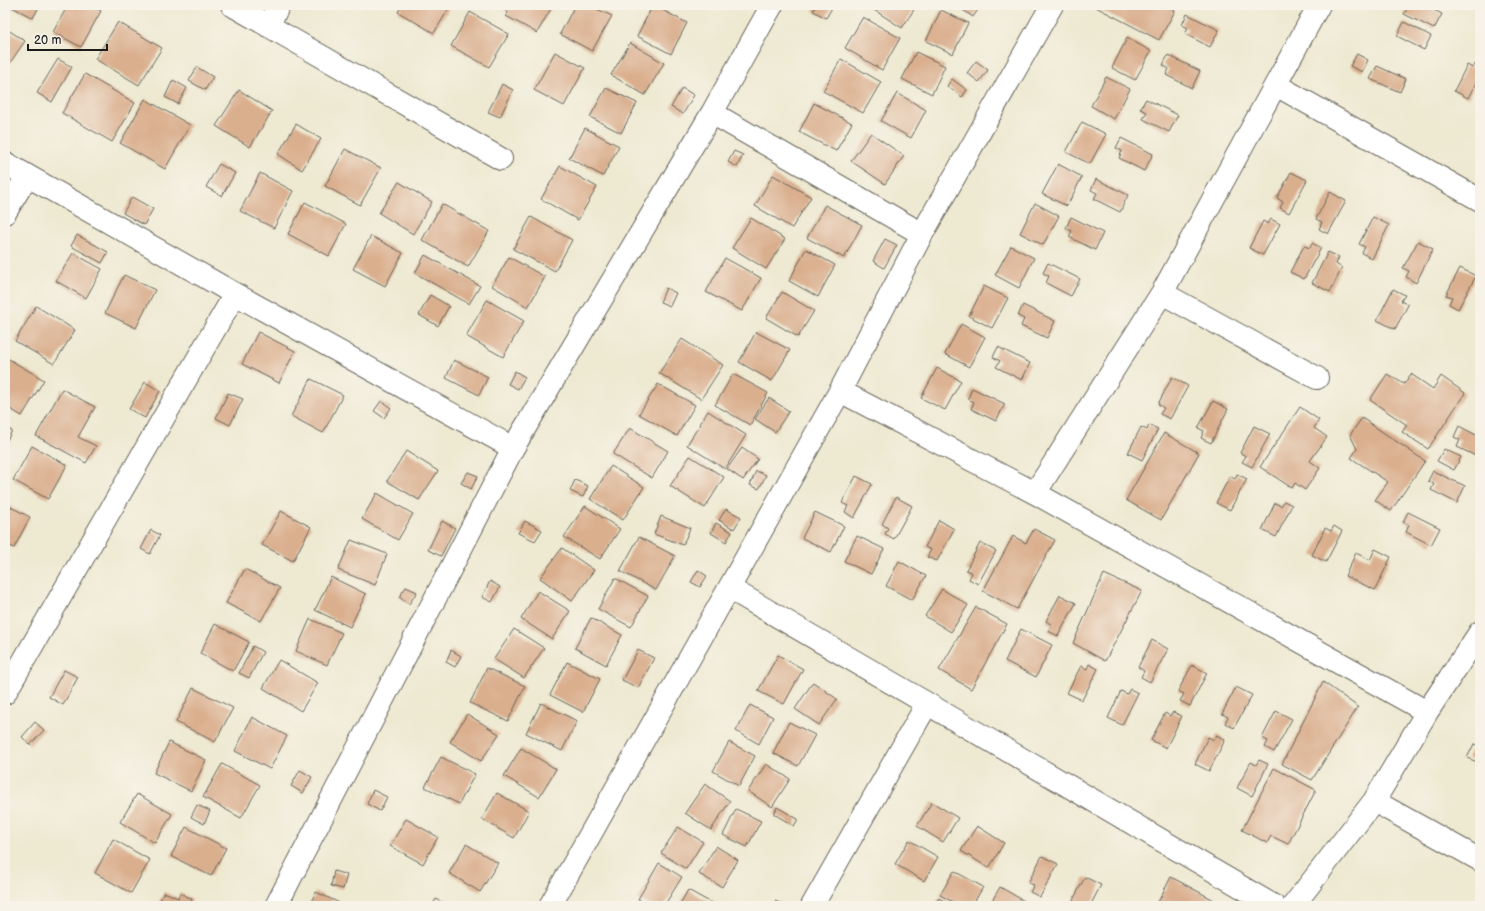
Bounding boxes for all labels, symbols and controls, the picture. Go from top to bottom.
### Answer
scale bar [28,26,107,52]
text: 20 m [34,33,61,48]

